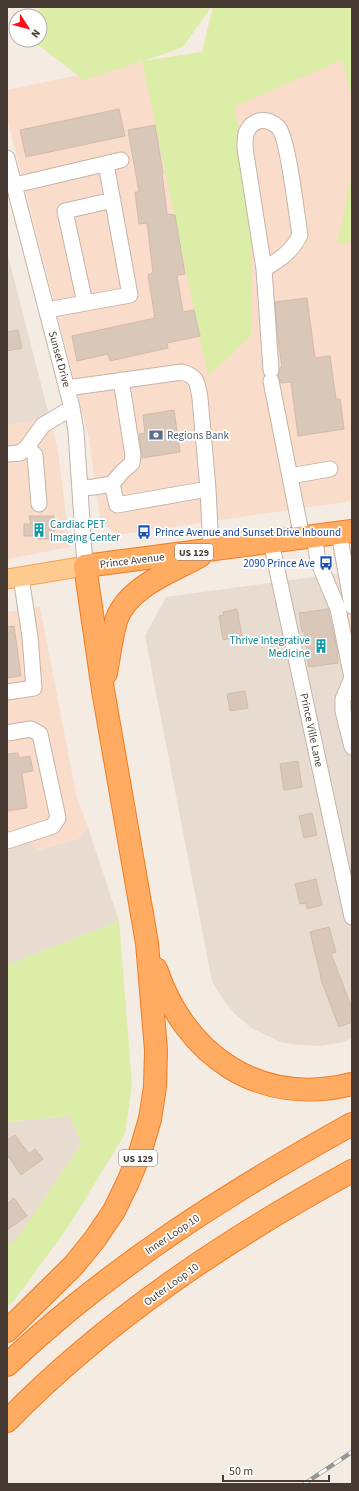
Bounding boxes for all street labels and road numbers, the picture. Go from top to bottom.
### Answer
street label: Sunset Drive [45,329,74,389]
road number: US 129 [175,544,213,560]
street label: Prince Avenue [99,549,166,572]
street label: Prince Ville Lane [296,692,327,769]
road number: US 129 [119,1150,157,1166]
street label: Inner Loop 10 [142,1211,202,1258]
street label: Outer Loop 10 [141,1259,202,1309]

